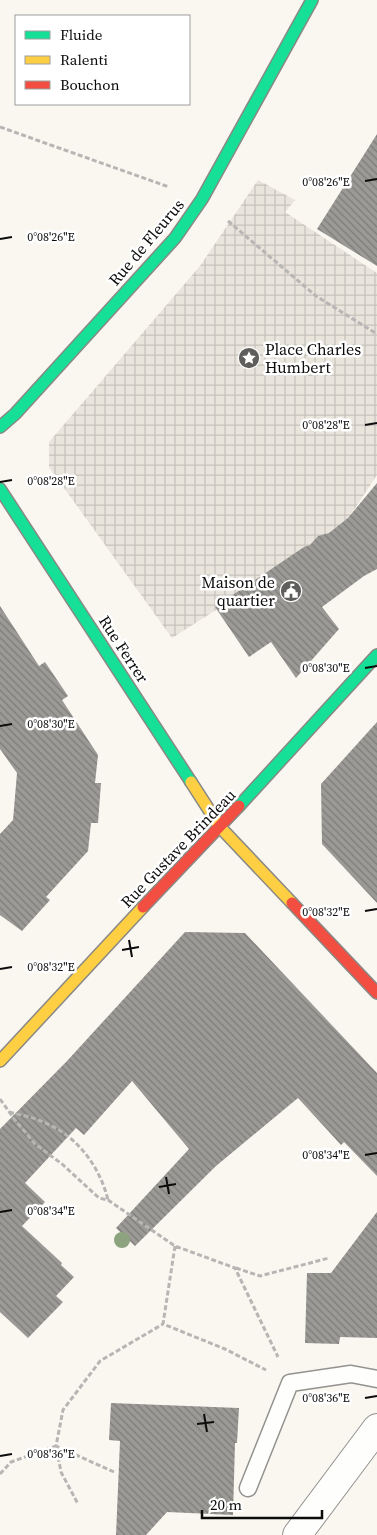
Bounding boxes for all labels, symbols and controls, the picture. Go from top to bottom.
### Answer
legend [15,15,190,105]
text: Fluide [60,24,103,45]
text: Ralenti [60,49,108,70]
text: Bouchon [60,74,120,95]
text: 0°08'26"E [302,174,350,190]
street label: Rue de Fleurus [103,194,189,290]
text: 0°08'26"E [27,229,75,245]
place label: Place Charles Humbert [265,338,361,378]
place icon: Place Charles Humbert [237,346,261,370]
text: 0°08'28"E [302,417,350,433]
text: 0°08'28"E [27,473,75,489]
place label: Maison de quartier [202,571,275,611]
public building icon: Maison de quartier [279,579,303,603]
street label: Rue Ferrer [94,611,154,687]
text: 0°08'30"E [302,660,350,676]
text: 0°08'30"E [27,716,75,732]
street label: Rue Gustave Brindeau [116,784,240,912]
text: 0°08'32"E [302,904,350,920]
text: 0°08'32"E [27,959,75,975]
text: 0°08'34"E [302,1147,350,1163]
text: 0°08'34"E [27,1203,75,1219]
text: 0°08'36"E [302,1390,350,1406]
text: 0°08'36"E [27,1446,75,1462]
scale bar [202,1488,322,1520]
text: 20 m [210,1494,242,1515]

